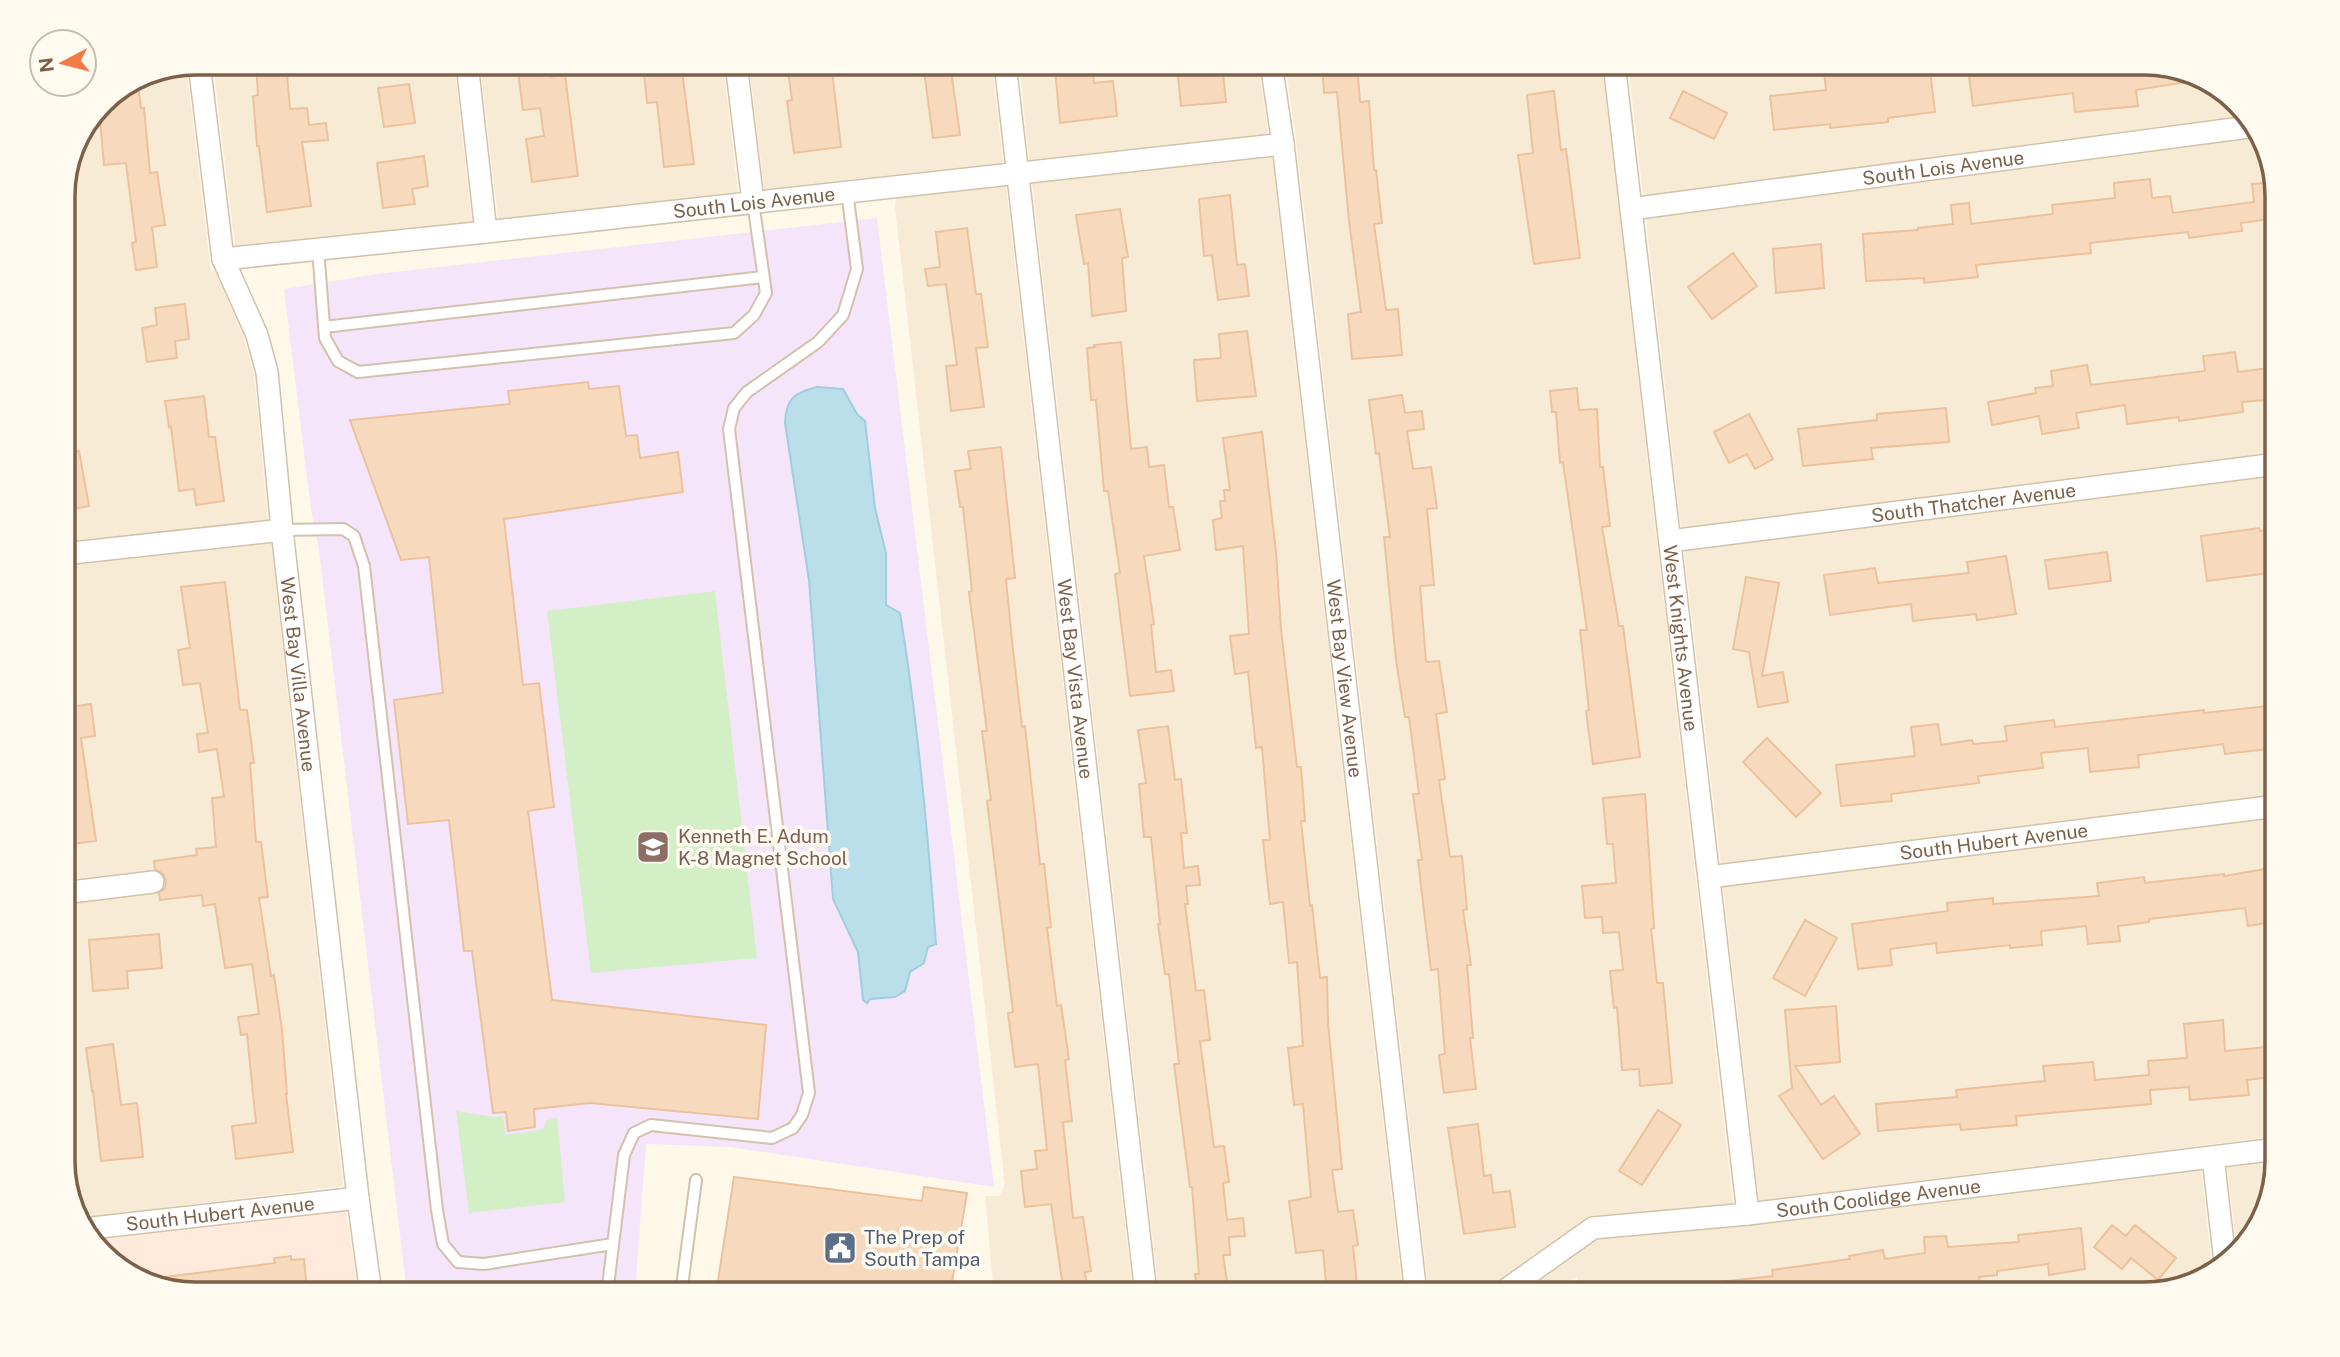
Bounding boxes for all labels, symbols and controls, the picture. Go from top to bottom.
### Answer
north arrow [28,28,98,98]
text: N [34,56,58,74]
street label: South Lois Avenue [1861,146,2026,189]
street label: South Lois Avenue [672,183,836,222]
street label: South Thatcher Avenue [1870,479,2077,526]
street label: West Knights Avenue [1659,544,1703,732]
street label: West Bay Villa Avenue [276,576,320,773]
street label: West Bay Vista Avenue [1053,578,1098,780]
street label: West Bay View Avenue [1322,578,1367,779]
street label: South Hubert Avenue [1898,819,2089,864]
place label: Kenneth E. Adum K-8 Magnet School [678,825,847,869]
school or university icon: Kenneth E. Adum K-8 Magnet School [634,828,672,866]
street label: South Coolidge Avenue [1775,1175,1982,1221]
street label: South Hubert Avenue [125,1192,316,1235]
place label: The Prep of South Tampa [864,1226,980,1270]
public building icon: The Prep of South Tampa [821,1229,859,1267]

